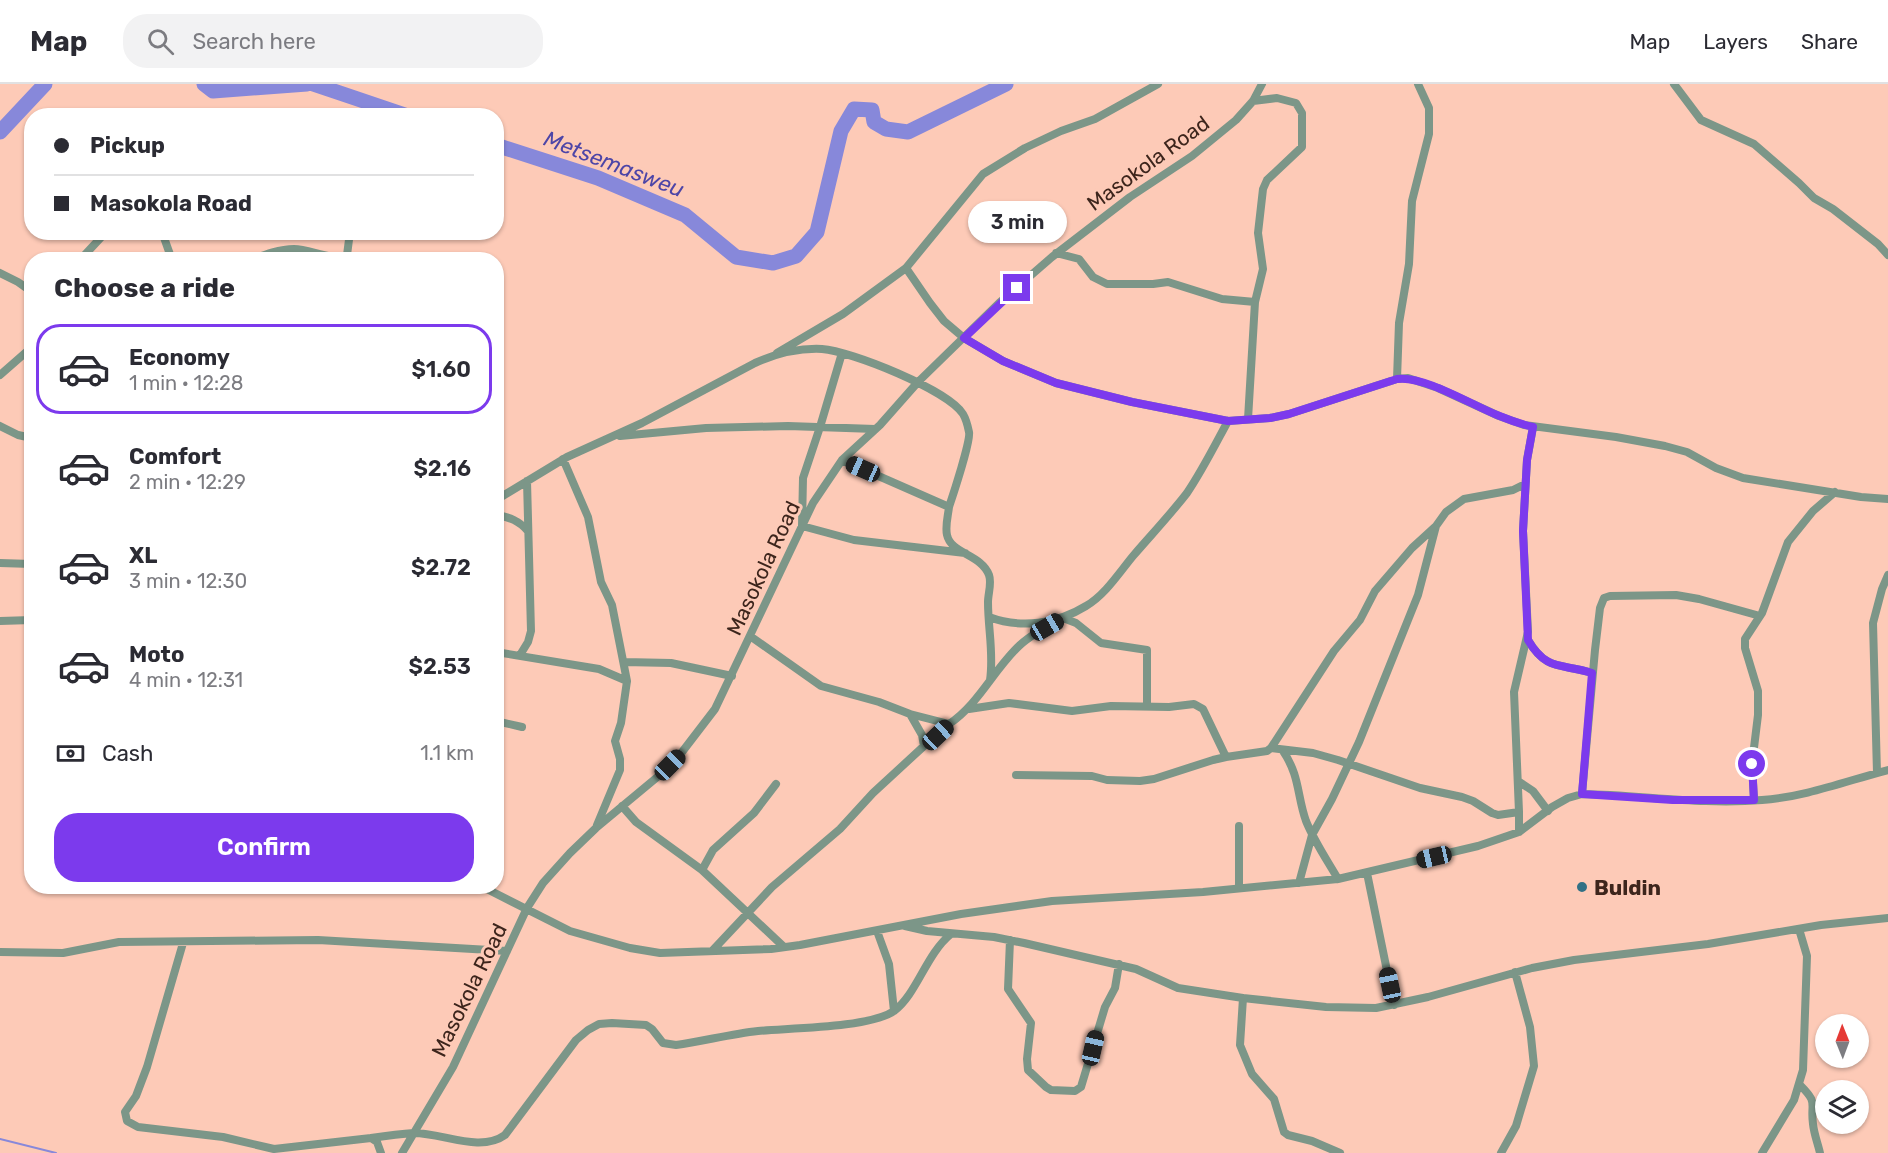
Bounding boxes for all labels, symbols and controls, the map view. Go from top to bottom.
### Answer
search box [123,14,543,68]
text: Map [30,25,87,58]
icon: search [144,25,177,58]
text: Search here [192,28,316,55]
text: Map [1629,29,1670,54]
text: Layers [1703,29,1768,54]
text: Share [1801,29,1858,54]
street label: Masokola Road [1082,110,1214,216]
water label: Metsemasweu [540,125,688,203]
text: Pickup [90,132,165,159]
text: Masokola Road [90,190,252,217]
callout: 3 min [968,201,1066,243]
text: 3 min [991,210,1044,234]
text: Choose a ride [54,272,235,304]
route end [1003,274,1030,301]
icon: car [57,342,111,396]
text: Economy [129,344,230,371]
text: $1.60 [411,356,471,383]
text: 1 min · 12:28 [129,371,243,395]
icon: car [57,441,111,495]
text: Comfort [129,443,221,470]
car [843,453,883,485]
text: $2.16 [413,455,471,482]
text: 2 min · 12:29 [129,470,246,494]
street label: Masokola Road [721,497,805,639]
icon: car [57,540,111,594]
text: XL [129,542,157,569]
text: $2.72 [411,554,471,581]
text: 3 min · 12:30 [129,569,247,593]
car [1027,610,1067,644]
icon: car [57,639,111,693]
text: Moto [129,641,184,668]
text: $2.53 [408,653,471,680]
text: 4 min · 12:31 [129,668,243,692]
car [919,716,957,754]
icon: cash [54,737,87,770]
text: Cash [102,740,153,767]
text: 1.1 km [420,741,474,765]
car [651,746,689,784]
route start [1738,750,1765,777]
button: Confirm [54,813,474,882]
car [1414,844,1454,870]
place label: Buldin [1594,875,1661,900]
marker: Buldin [1575,880,1589,894]
street label: Masokola Road [426,919,512,1061]
car [1377,966,1403,1004]
north arrow [1815,1014,1869,1068]
map controls [1815,1014,1869,1134]
car [1080,1028,1106,1068]
button: layers [1815,1080,1869,1134]

